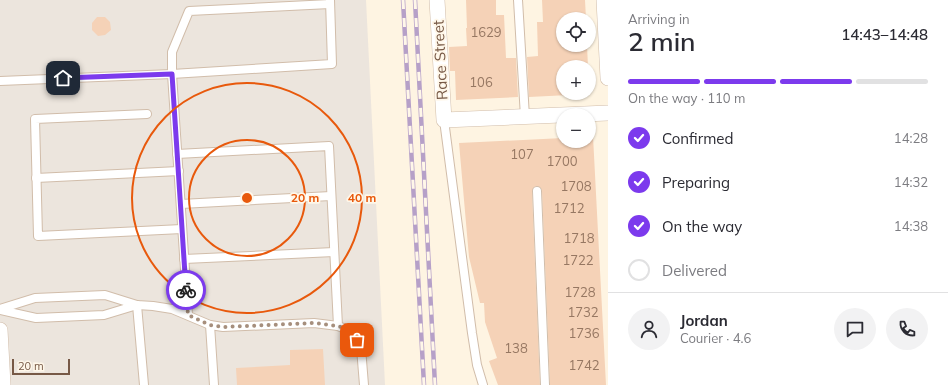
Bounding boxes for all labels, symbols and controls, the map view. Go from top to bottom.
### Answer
text: Arriving in [628,11,690,27]
map controls [556,12,596,148]
button: locate [556,12,596,52]
street label: Race Street [428,19,452,101]
house number: 1629 [470,24,502,40]
text: 2 min [628,25,696,58]
text: 14:43–14:48 [841,25,928,44]
button: + [556,60,596,100]
pin [46,61,80,95]
icon: home [52,67,74,89]
house number: 106 [469,74,493,90]
text: On the way · 110 m [628,90,745,106]
button: − [556,108,596,148]
icon: check [628,127,650,149]
text: Confirmed [662,129,733,148]
text: 14:28 [894,130,928,146]
house number: 107 [510,146,534,162]
house number: 1700 [546,153,578,169]
icon: check [628,171,650,193]
text: Preparing [662,173,730,192]
text: 14:32 [894,174,928,190]
house number: 1708 [560,178,592,194]
text: 20 m [291,190,319,205]
text: 40 m [348,190,376,205]
centre of rings [240,191,254,205]
house number: 1712 [553,200,585,216]
icon: check [628,215,650,237]
text: On the way [662,217,742,236]
text: 14:38 [894,218,928,234]
house number: 1718 [563,230,595,246]
house number: 1722 [562,252,594,268]
text: Delivered [662,261,727,280]
courier [166,270,206,310]
icon: bike [175,279,197,301]
house number: 1728 [564,284,596,300]
house number: 1732 [567,304,599,320]
button: person [628,308,670,350]
button: chat [834,308,876,350]
button: phone [886,308,928,350]
text: Jordan [680,311,728,330]
pin [340,323,374,357]
house number: 1736 [568,325,600,341]
icon: bag [346,329,368,351]
text: Courier · 4.6 [680,330,751,346]
house number: 138 [504,340,528,356]
scale bar [12,357,70,376]
house number: 1742 [568,357,600,373]
text: 20 m [18,359,44,373]

